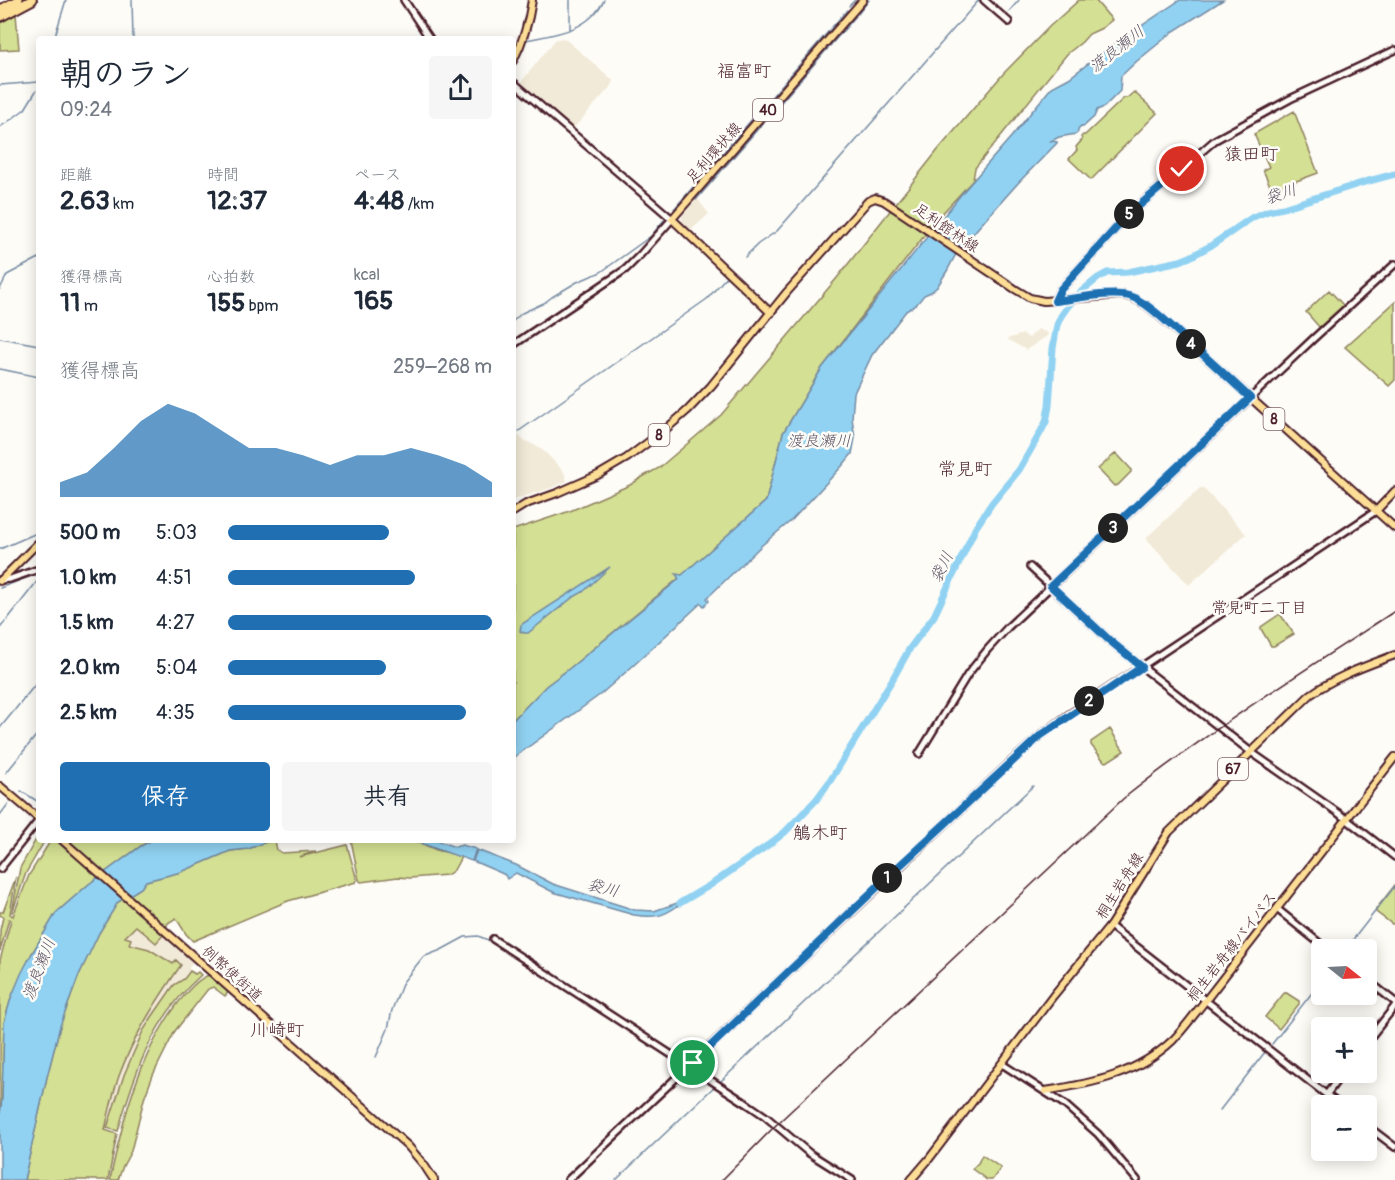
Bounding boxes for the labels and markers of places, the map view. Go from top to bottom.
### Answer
pin [1156,143,1207,194]
pin: 5 [1114,199,1144,229]
pin: 4 [1176,329,1206,359]
pin: 3 [1098,513,1128,543]
pin: 2 [1074,686,1104,716]
pin: 1 [872,863,902,893]
pin [667,1037,718,1088]

